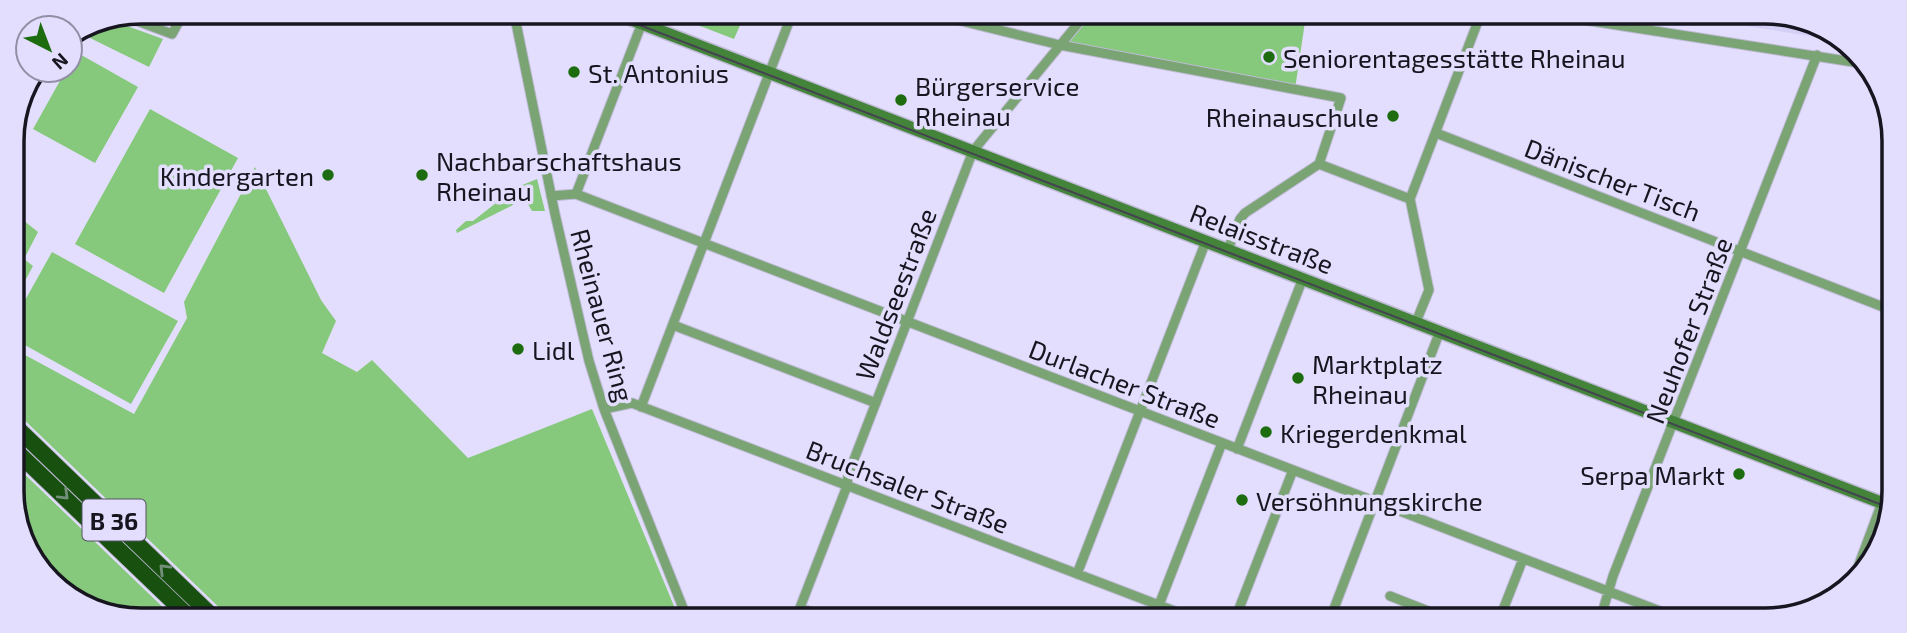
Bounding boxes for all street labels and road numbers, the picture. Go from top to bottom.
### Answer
street label: Dänischer Tisch [1521,131,1705,227]
street label: Relaisstraße [1186,196,1338,280]
street label: Waldseestraße [848,204,942,384]
street label: Rheinauer Ring [565,225,641,405]
street label: Neuhofer Straße [1638,233,1738,427]
street label: Durlacher Straße [1025,332,1225,434]
street label: Bruchsaler Straße [802,433,1014,539]
road number: B 36 [82,500,146,540]

